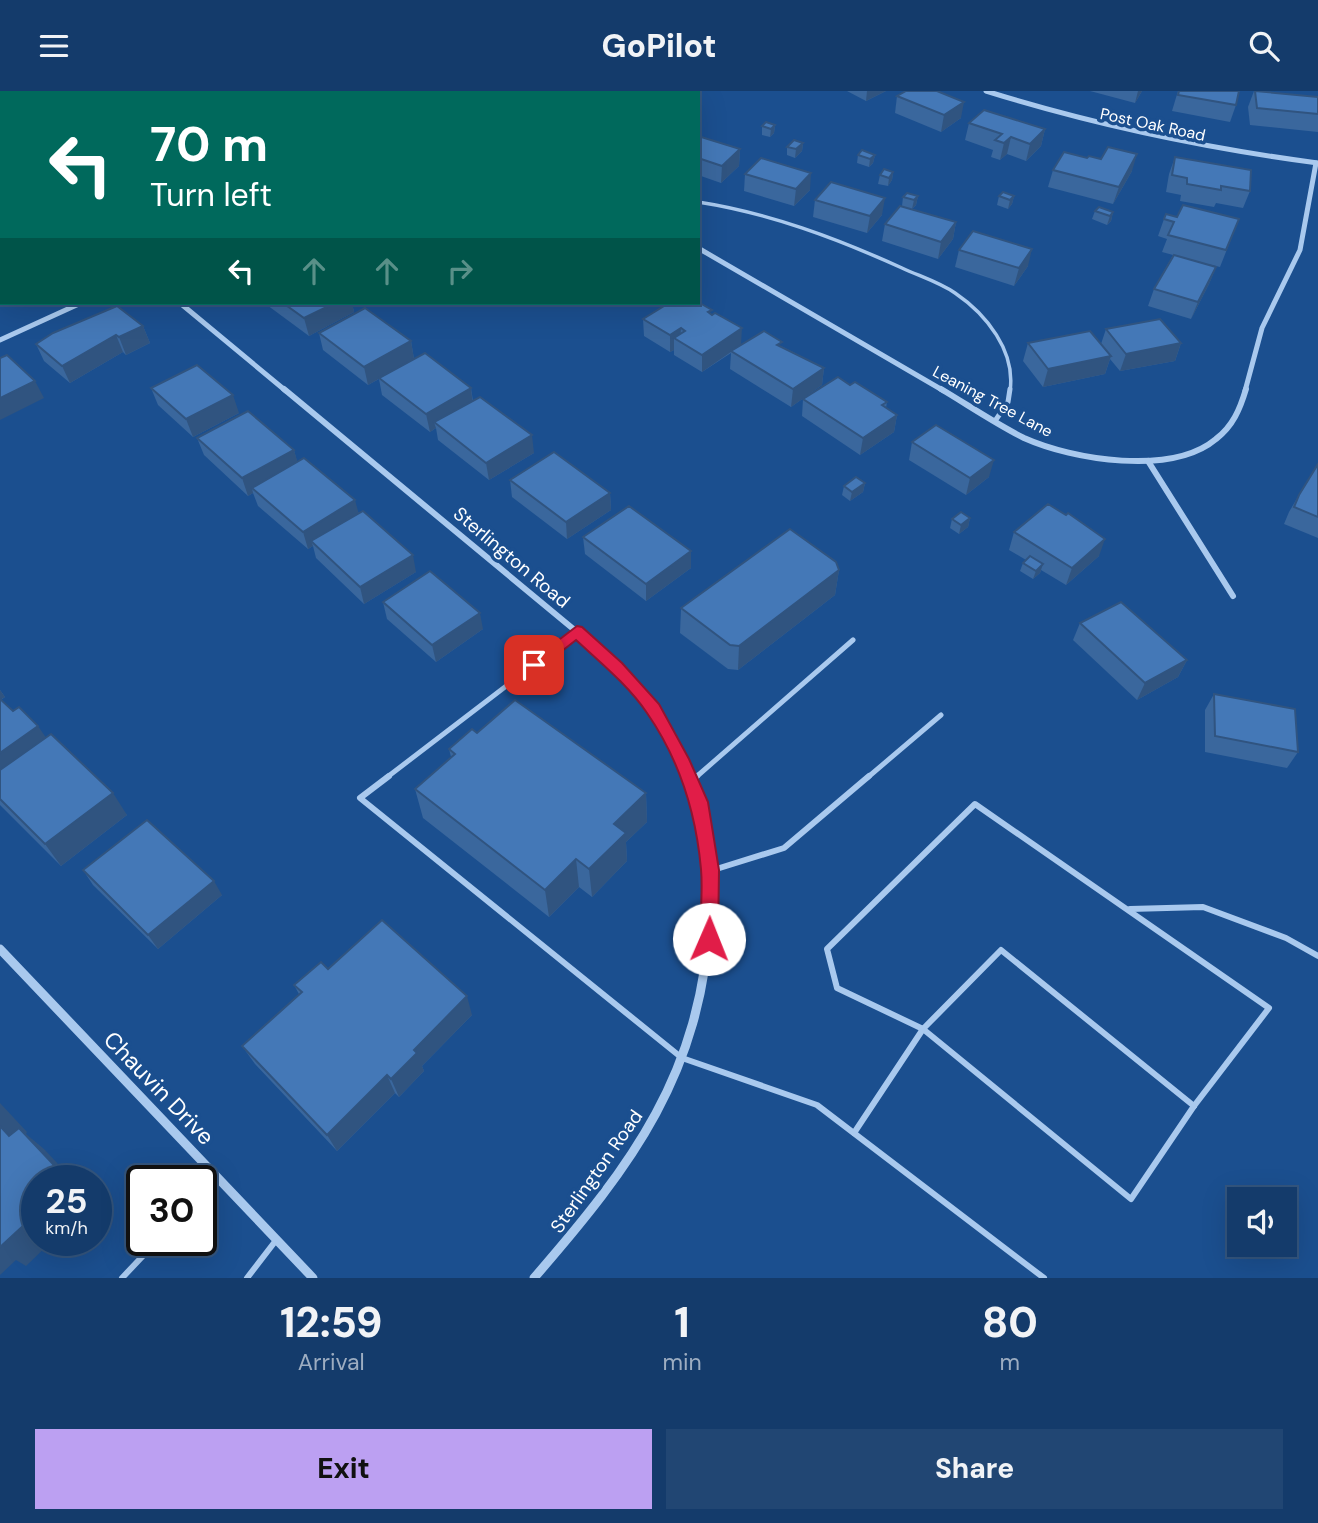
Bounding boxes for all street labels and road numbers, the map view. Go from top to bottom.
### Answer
street label: Post Oak Road [1098,103,1207,146]
street label: Leaning Tree Lane [929,361,1056,442]
street label: Sterlington Road [448,501,575,614]
street label: Chauvin Drive [97,1025,221,1151]
street label: Sterlington Road [545,1105,648,1238]

